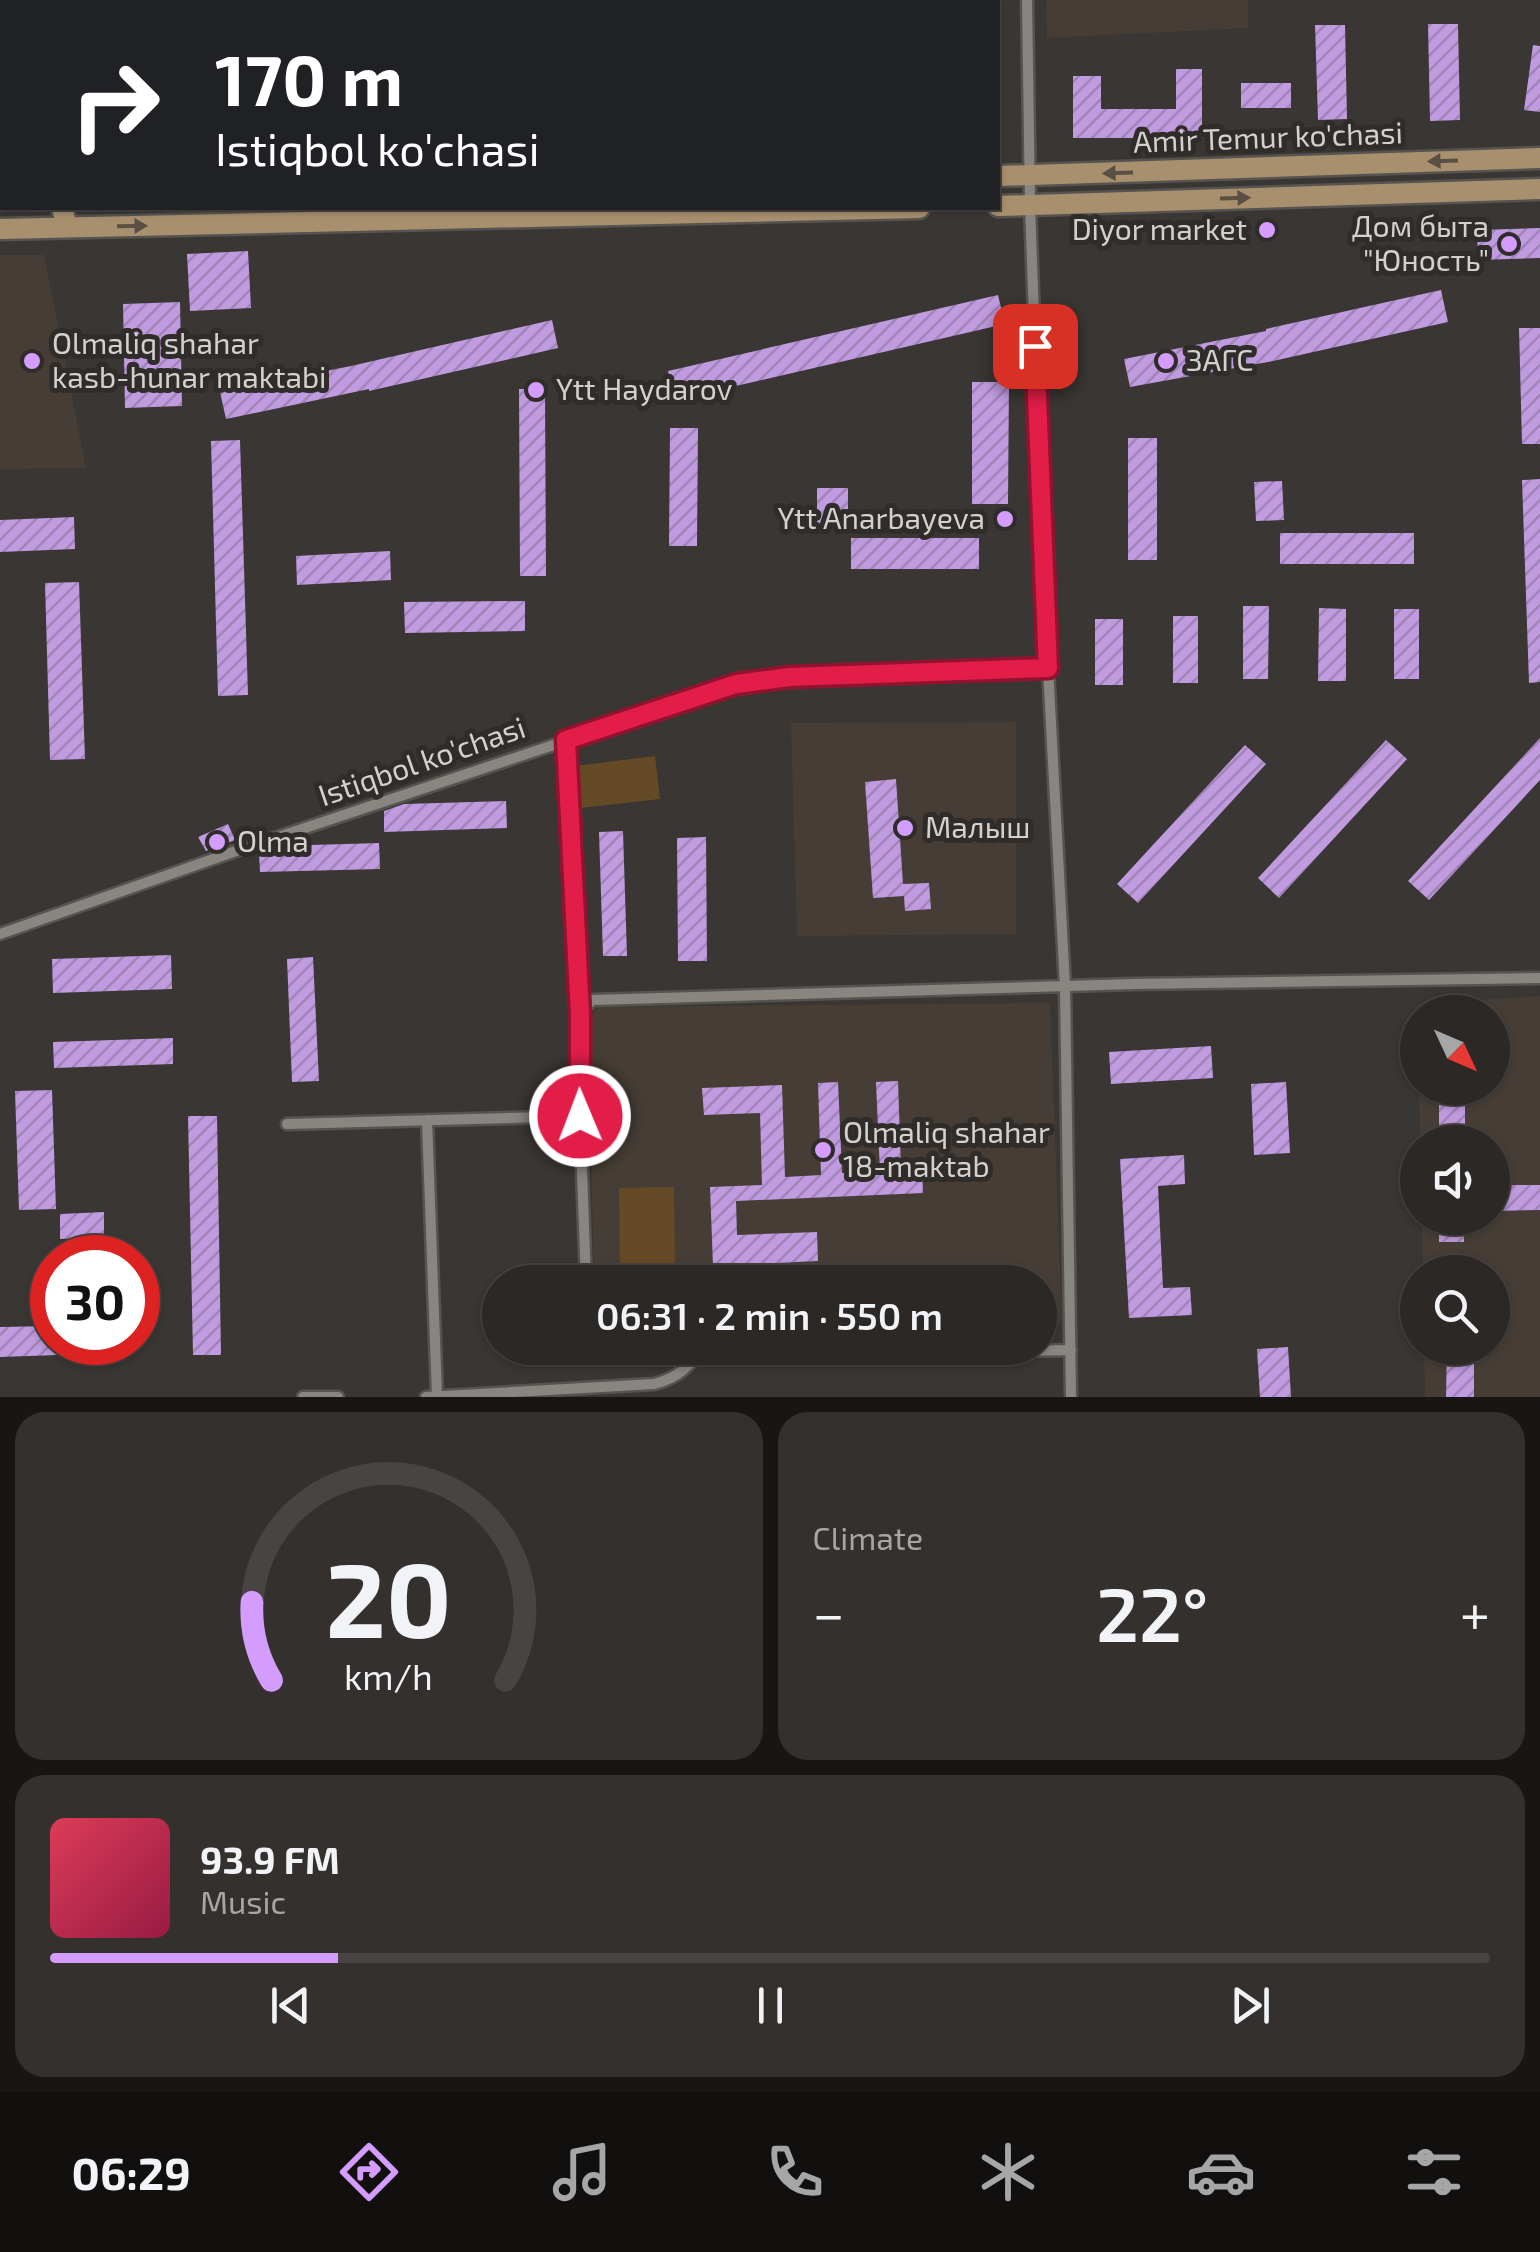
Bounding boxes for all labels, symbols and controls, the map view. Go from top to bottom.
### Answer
text: 170 m [215,36,403,120]
icon: right [50,40,180,170]
street label: Amir Temur ko'chasi [1133,113,1403,159]
text: Istiqbol ko'chasi [215,121,540,175]
one-way arrow [1426,154,1458,170]
one-way arrow [1101,165,1133,181]
one-way arrow [1219,190,1251,206]
place label: Дом быта "Юность" [1352,207,1489,277]
place label: Diyor market [1072,210,1247,246]
one-way arrow [117,217,149,233]
marker: Diyor market [1256,219,1278,241]
marker: Дом быта "Юность" [1498,233,1520,255]
pin [993,304,1078,389]
icon: arrive [1008,319,1063,374]
place label: Olmaliq shahar kasb-hunar maktabi [52,324,327,394]
place label: ЗАГС [1186,341,1253,377]
marker: Olmaliq shahar kasb-hunar maktabi [21,350,43,372]
marker: ЗАГС [1155,350,1177,372]
place label: Ytt Haydarov [556,370,733,406]
marker: Ytt Haydarov [525,379,547,401]
place label: Ytt Anarbayeva [777,499,985,535]
marker: Ytt Anarbayeva [994,508,1016,530]
street label: Istiqbol ko'chasi [313,708,530,812]
place label: Малыш [925,808,1031,844]
marker: Малыш [894,817,916,839]
place label: Olma [237,822,309,858]
marker: Olma [206,831,228,853]
north arrow [1400,995,1510,1105]
map controls [1400,995,1510,1365]
position arrow [528,1064,632,1168]
place label: Olmaliq shahar 18-maktab [843,1113,1050,1183]
button: sound [1400,1125,1510,1235]
marker: Olmaliq shahar 18-maktab [812,1139,834,1161]
speed limit sign: 30 [30,1235,160,1365]
button: search [1400,1255,1510,1365]
text: 06:31 · 2 min · 550 m [596,1292,943,1338]
text: Climate [813,1518,923,1556]
text: 20 [326,1534,452,1659]
text: 22° [1096,1567,1208,1657]
text: − [813,1579,845,1645]
text: + [1460,1579,1490,1645]
text: km/h [344,1654,433,1697]
text: 93.9 FM [200,1836,340,1882]
text: Music [200,1882,286,1920]
icon: previous [263,1978,318,2033]
icon: pause [743,1978,798,2033]
icon: next [1223,1978,1278,2033]
icon: directions [334,2137,404,2207]
icon: music [547,2137,617,2207]
icon: phone [760,2137,830,2207]
icon: climate [973,2137,1043,2207]
icon: car [1186,2137,1256,2207]
icon: filters [1399,2137,1469,2207]
text: 06:29 [71,2145,191,2199]

